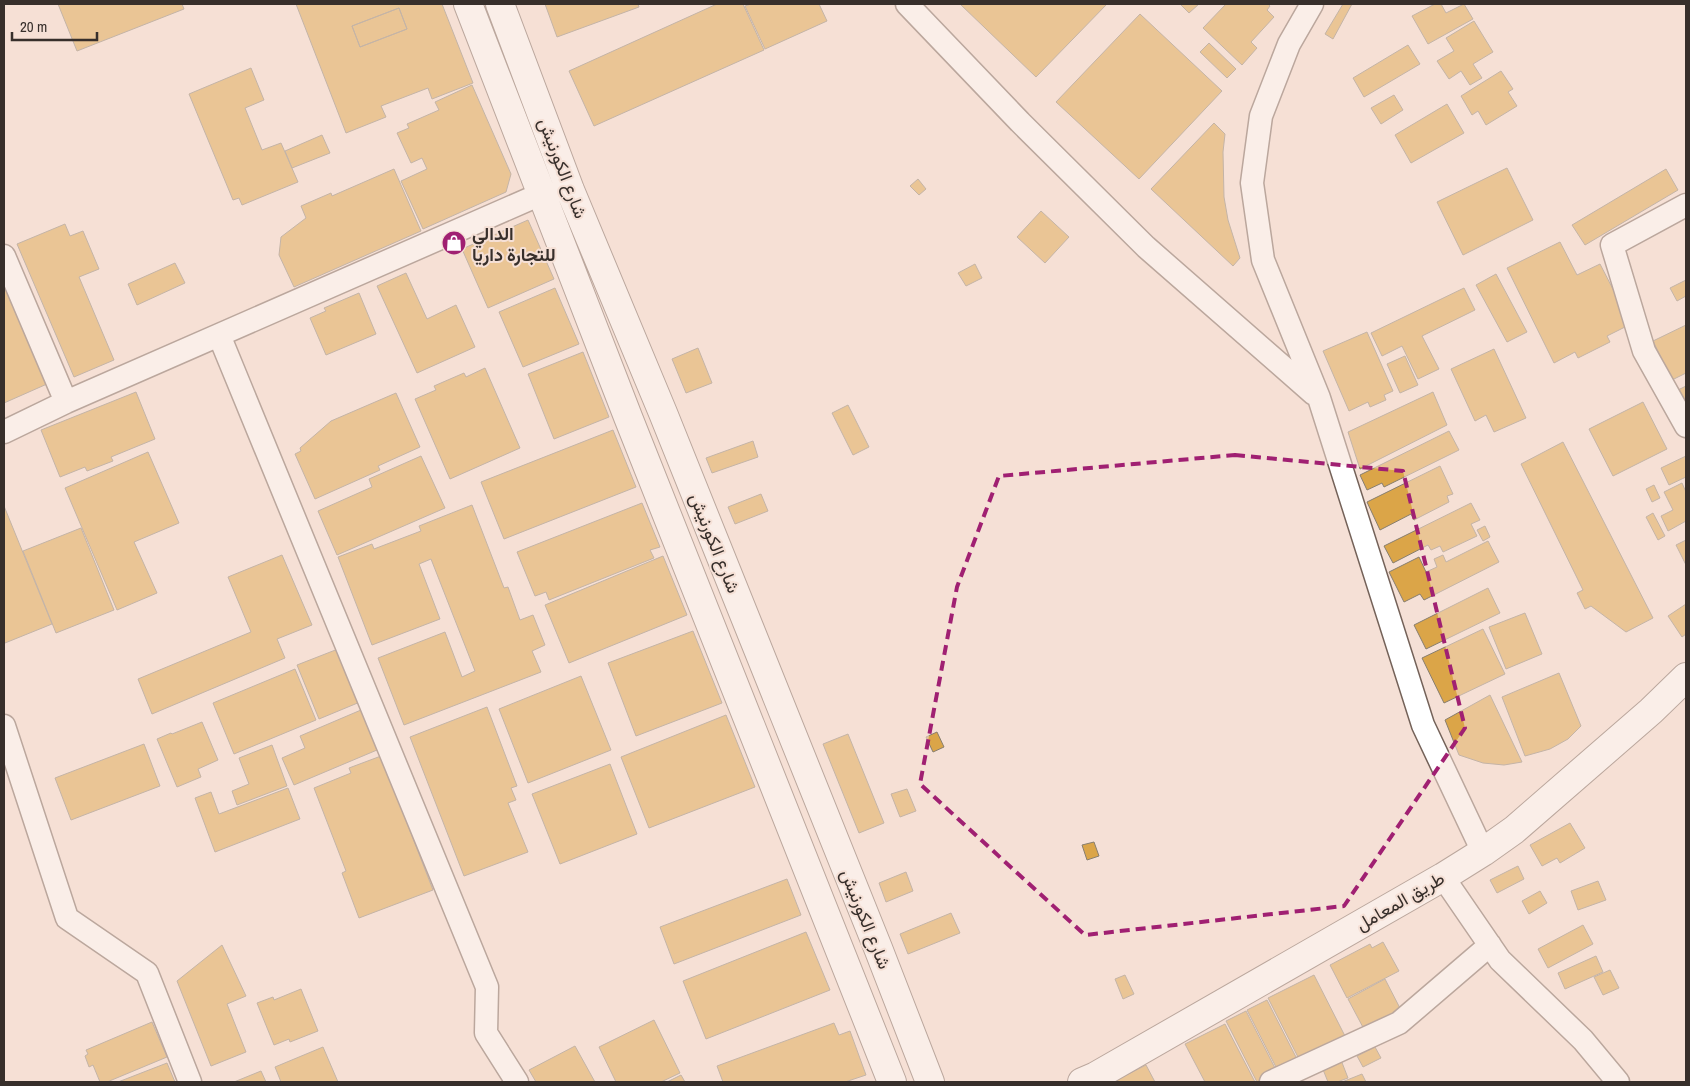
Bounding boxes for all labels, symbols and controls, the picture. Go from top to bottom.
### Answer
scale bar [12,10,98,42]
text: 20 m [20,16,47,37]
street label: شارع الكورنيش [532,114,594,222]
place label: الدالي للتجارة داريا [472,221,556,267]
shop icon: الدالي للتجارة داريا [441,230,467,256]
street label: شارع الكورنيش [684,489,746,597]
street label: شارع الكورنيش [835,865,897,973]
street label: طريق المعامل [1351,866,1449,936]

